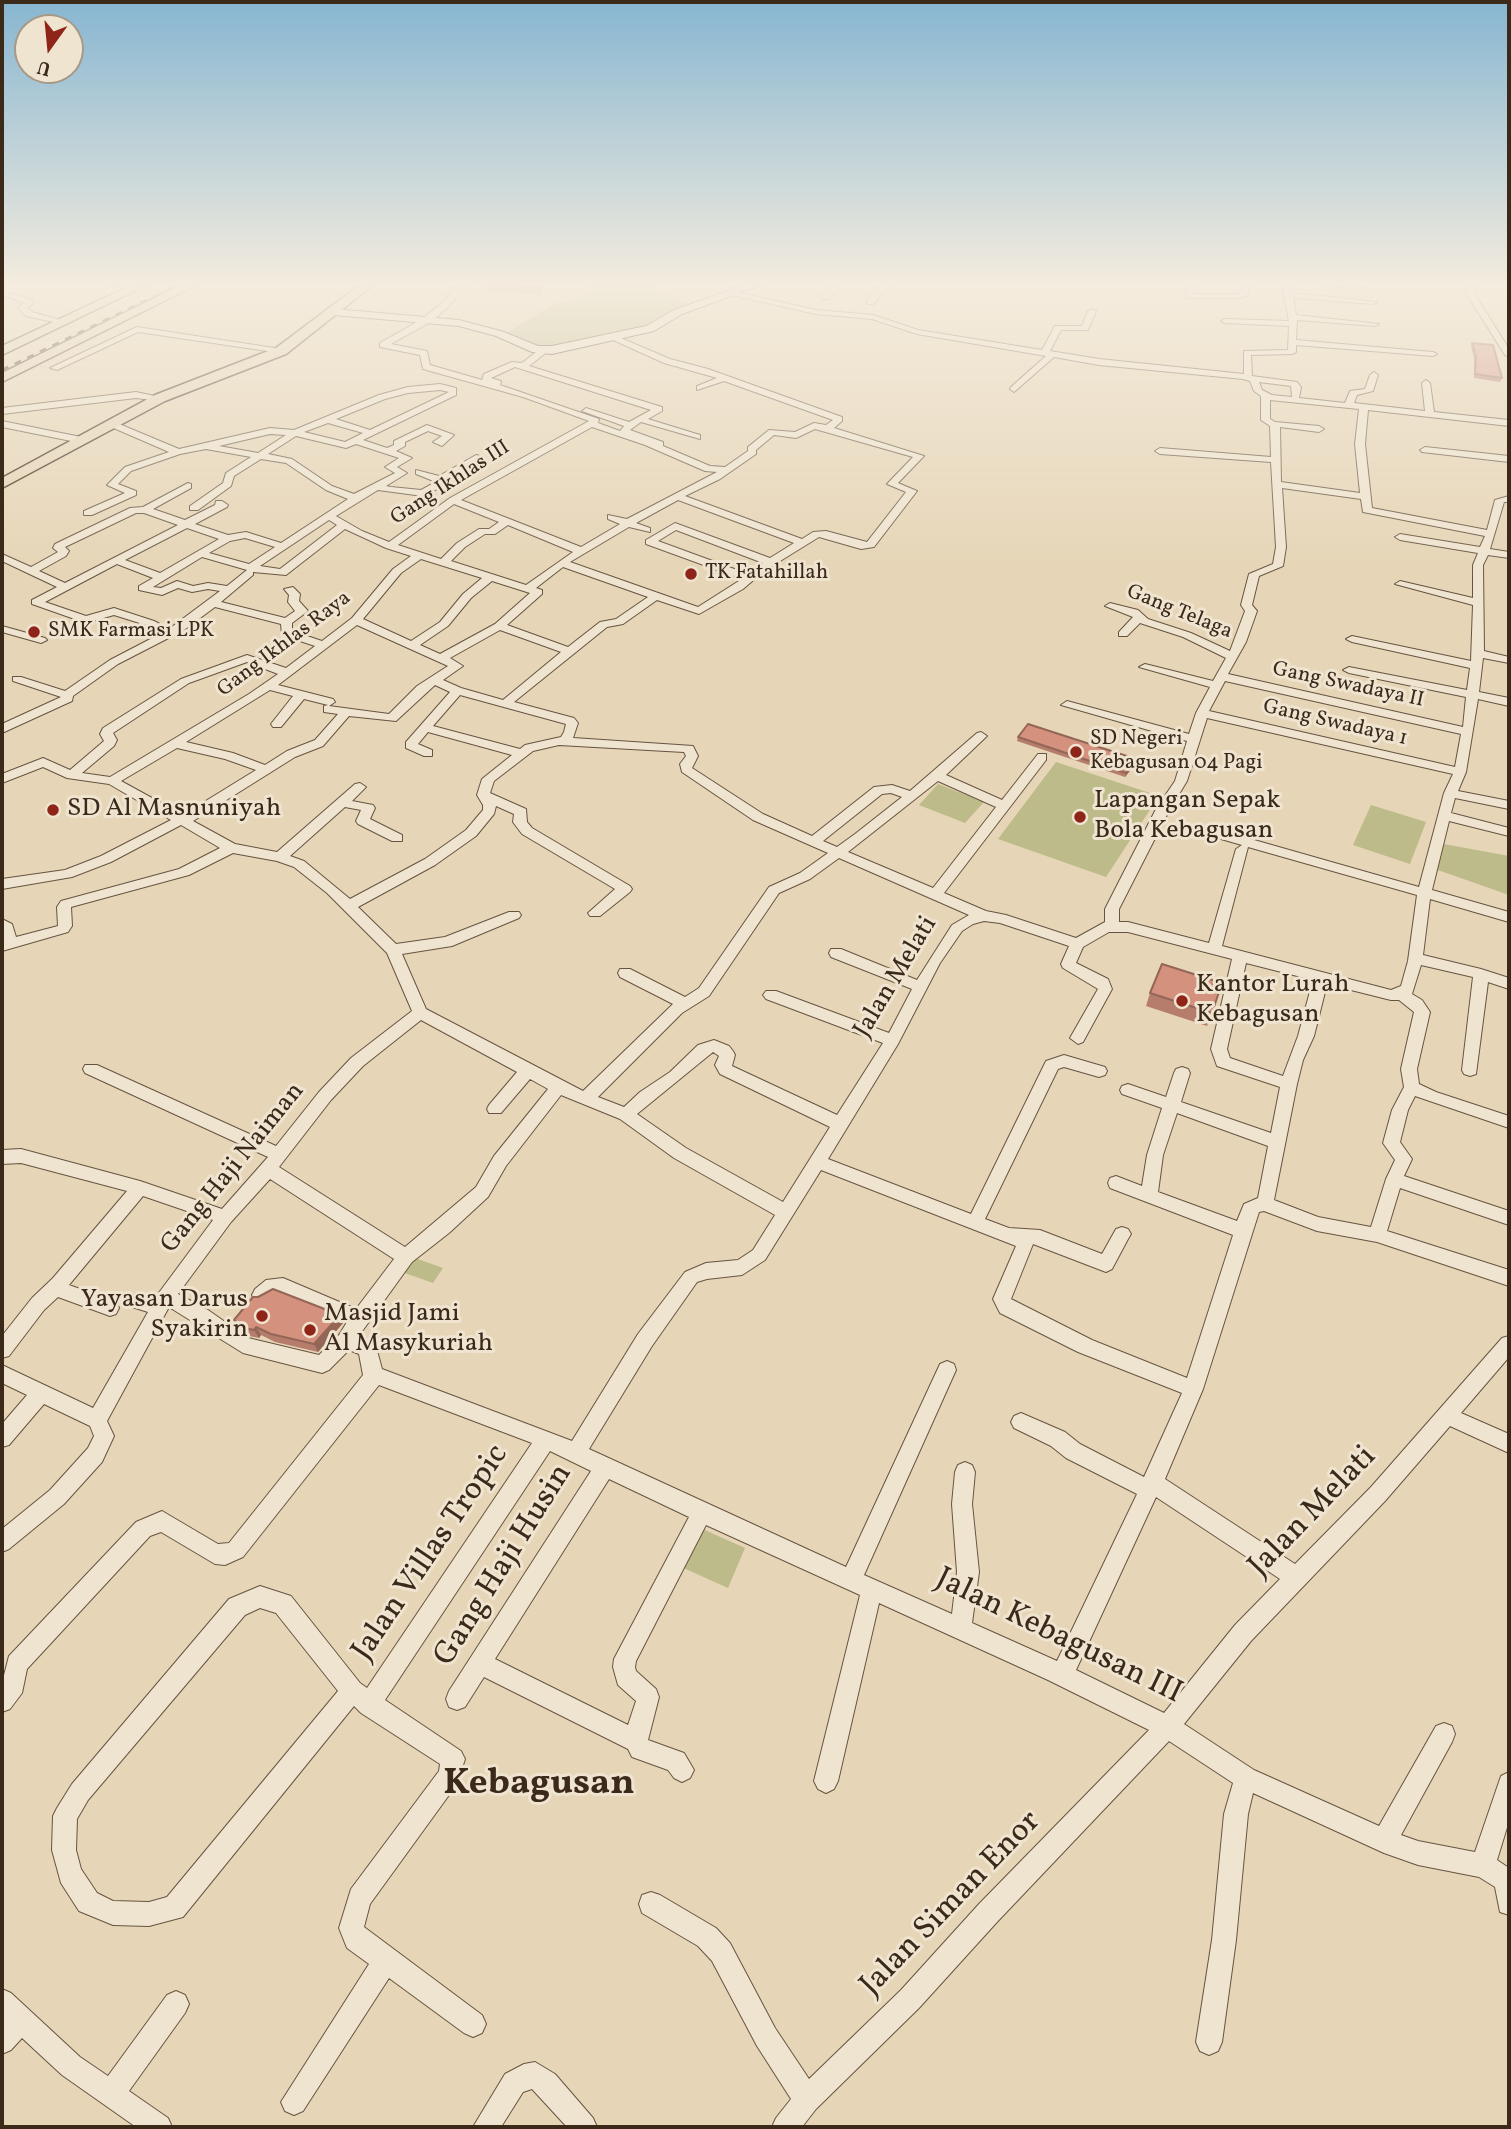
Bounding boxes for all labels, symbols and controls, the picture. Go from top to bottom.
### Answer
north arrow [14,14,84,84]
text: U [34,53,54,82]
street label: Gang Ikhlas III [387,436,515,532]
place label: TK Fatahillah [705,561,828,587]
marker: TK Fatahillah [683,566,699,582]
street label: Gang Telaga [1122,580,1236,646]
street label: Gang Ikhlas Raya [213,587,357,703]
place label: SMK Farmasi LPK [48,619,214,645]
marker: SMK Farmasi LPK [26,624,42,640]
street label: Gang Swadaya II [1270,658,1426,714]
street label: Gang Swadaya 1 [1260,695,1410,753]
place label: SD Negeri Kebagusan 04 Pagi [1090,727,1263,777]
marker: SD Negeri Kebagusan 04 Pagi [1068,744,1084,760]
place label: Lapangan Sepak Bola Kebagusan [1094,786,1281,848]
place label: SD Al Masnuniyah [67,794,281,826]
marker: SD Al Masnuniyah [45,802,61,818]
marker: Lapangan Sepak Bola Kebagusan [1072,809,1088,825]
street label: Jalan Melati [849,912,945,1044]
place label: Kantor Lurah Kebagusan [1196,970,1349,1032]
marker: Kantor Lurah Kebagusan [1174,993,1190,1009]
street label: Gang Haji Naiman [156,1077,312,1261]
place label: Yayasan Darus Syakirin [81,1285,248,1346]
place label: Masjid Jami Al Masykuriah [324,1299,493,1360]
marker: Yayasan Darus Syakirin [254,1308,270,1324]
marker: Masjid Jami Al Masykuriah [302,1322,318,1338]
street label: Jalan Villas Tropic [345,1438,519,1670]
street label: Jalan Melati [1242,1439,1386,1587]
street label: Gang Haji Husin [428,1458,582,1674]
street label: Jalan Kebagusan III [928,1562,1188,1714]
district label: Kebagusan [443,1764,635,1808]
street label: Jalan Siman Enor [854,1804,1050,2006]

